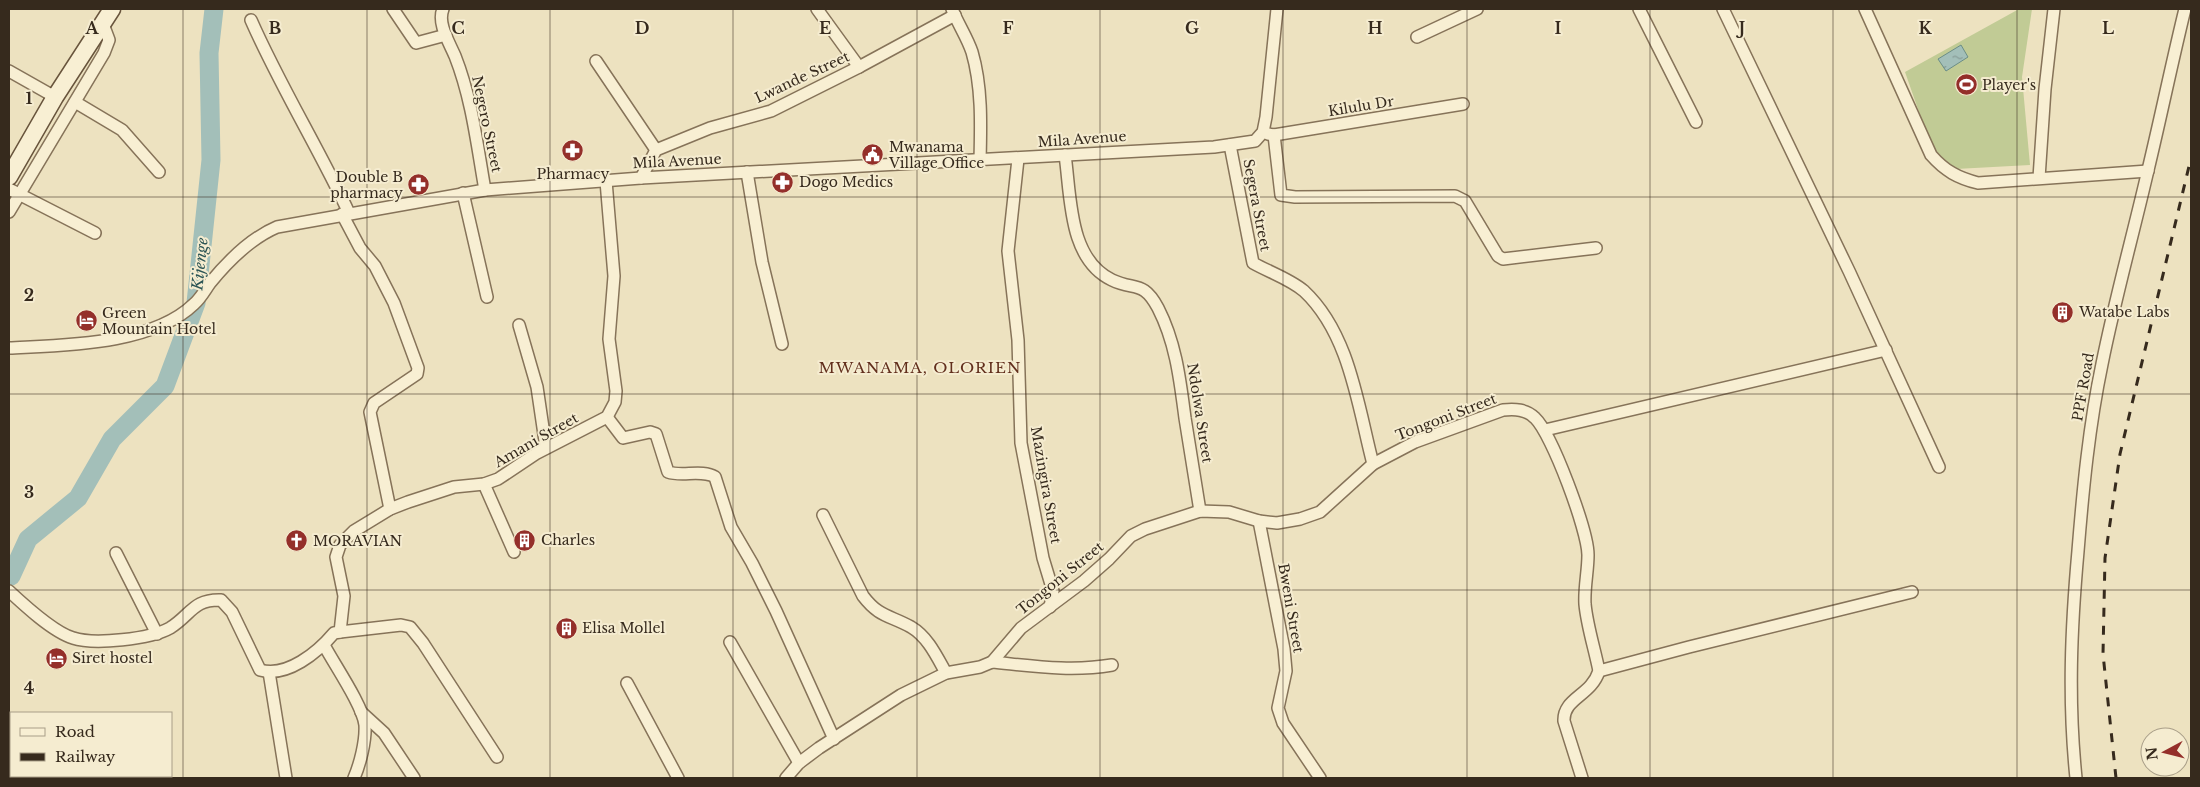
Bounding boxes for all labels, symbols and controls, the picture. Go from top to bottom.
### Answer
text: A [85,18,100,38]
text: B [269,18,282,38]
text: C [451,18,465,38]
text: D [635,18,649,38]
text: E [819,18,831,38]
text: F [1002,18,1014,38]
text: G [1185,18,1199,38]
text: H [1367,18,1383,38]
text: I [1555,18,1562,38]
text: J [1736,18,1745,38]
text: K [1918,18,1932,38]
text: L [2102,18,2114,38]
street label: Lwande Street [752,47,853,107]
sports icon: Player's [1954,73,1978,97]
street label: Negero Street [468,74,506,175]
place label: Player's [1982,76,2036,94]
text: 1 [26,88,33,108]
street label: Kilulu Dr [1327,92,1396,120]
street label: Mila Avenue [1037,127,1127,151]
place label: Mwanama Village Office [888,138,984,172]
pharmacy icon: Pharmacy [561,139,585,163]
public building icon: Mwanama Village Office [861,143,885,167]
street label: Mila Avenue [632,150,722,172]
street label: Segera Street [1239,157,1275,253]
place label: Pharmacy [537,165,610,183]
place label: Double B pharmacy [330,168,403,202]
pharmacy icon: Dogo Medics [771,170,795,194]
pharmacy icon: Double B pharmacy [407,173,431,197]
place label: Dogo Medics [799,173,893,191]
water label: Kijenge [187,237,212,292]
text: 2 [24,285,34,305]
building icon: Watabe Labs [2051,300,2075,324]
place label: Watabe Labs [2078,303,2170,321]
place label: Green Mountain Hotel [102,304,217,338]
hotel icon: Green Mountain Hotel [74,309,98,333]
street label: PPF Road [2068,351,2098,423]
district label: MWANAMA, OLORIEN [818,358,1022,377]
street label: Ndolwa Street [1183,362,1217,465]
street label: Tongoni Street [1393,389,1500,444]
street label: Amani Street [490,408,582,472]
street label: Mazingira Street [1027,425,1065,546]
text: 3 [24,482,34,502]
building icon: Charles [513,528,537,552]
church icon: MORAVIAN [285,529,309,553]
place label: Charles [541,531,595,549]
place label: MORAVIAN [313,532,402,550]
street label: Tongoni Street [1013,537,1108,619]
street label: Bweni Street [1274,562,1308,655]
building icon: Elisa Mollel [554,616,578,640]
place label: Elisa Mollel [582,619,666,637]
hotel icon: Siret hostel [44,646,68,670]
place label: Siret hostel [72,649,153,667]
text: 4 [24,678,34,698]
legend [10,712,172,777]
text: Road [55,722,95,741]
north arrow [2140,727,2190,777]
text: N [2142,746,2162,761]
text: Railway [55,747,116,766]

